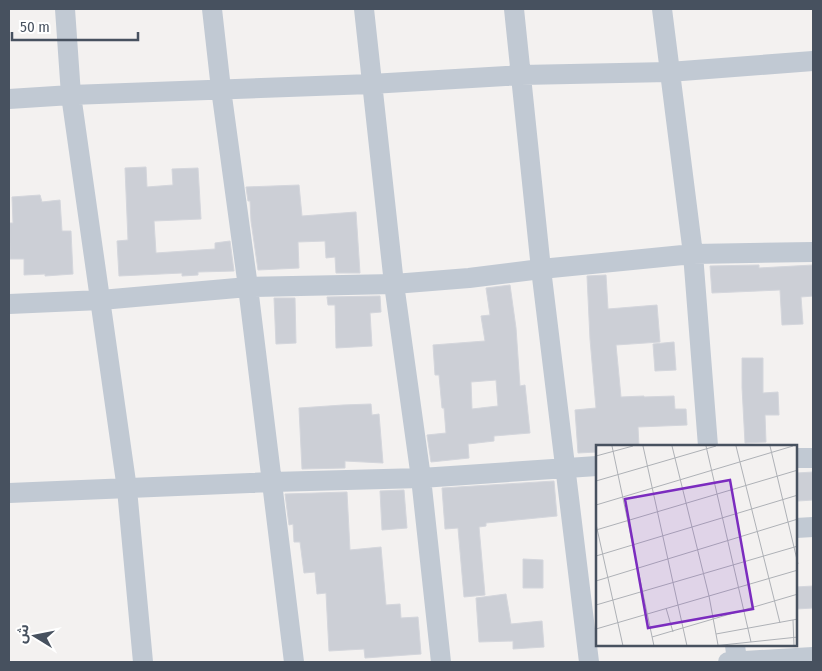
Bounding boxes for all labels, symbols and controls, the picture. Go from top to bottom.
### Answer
scale bar [12,10,139,42]
text: 50 m [20,18,50,36]
inset map [596,445,797,646]
north arrow [10,611,60,661]
text: ش [13,623,33,645]

